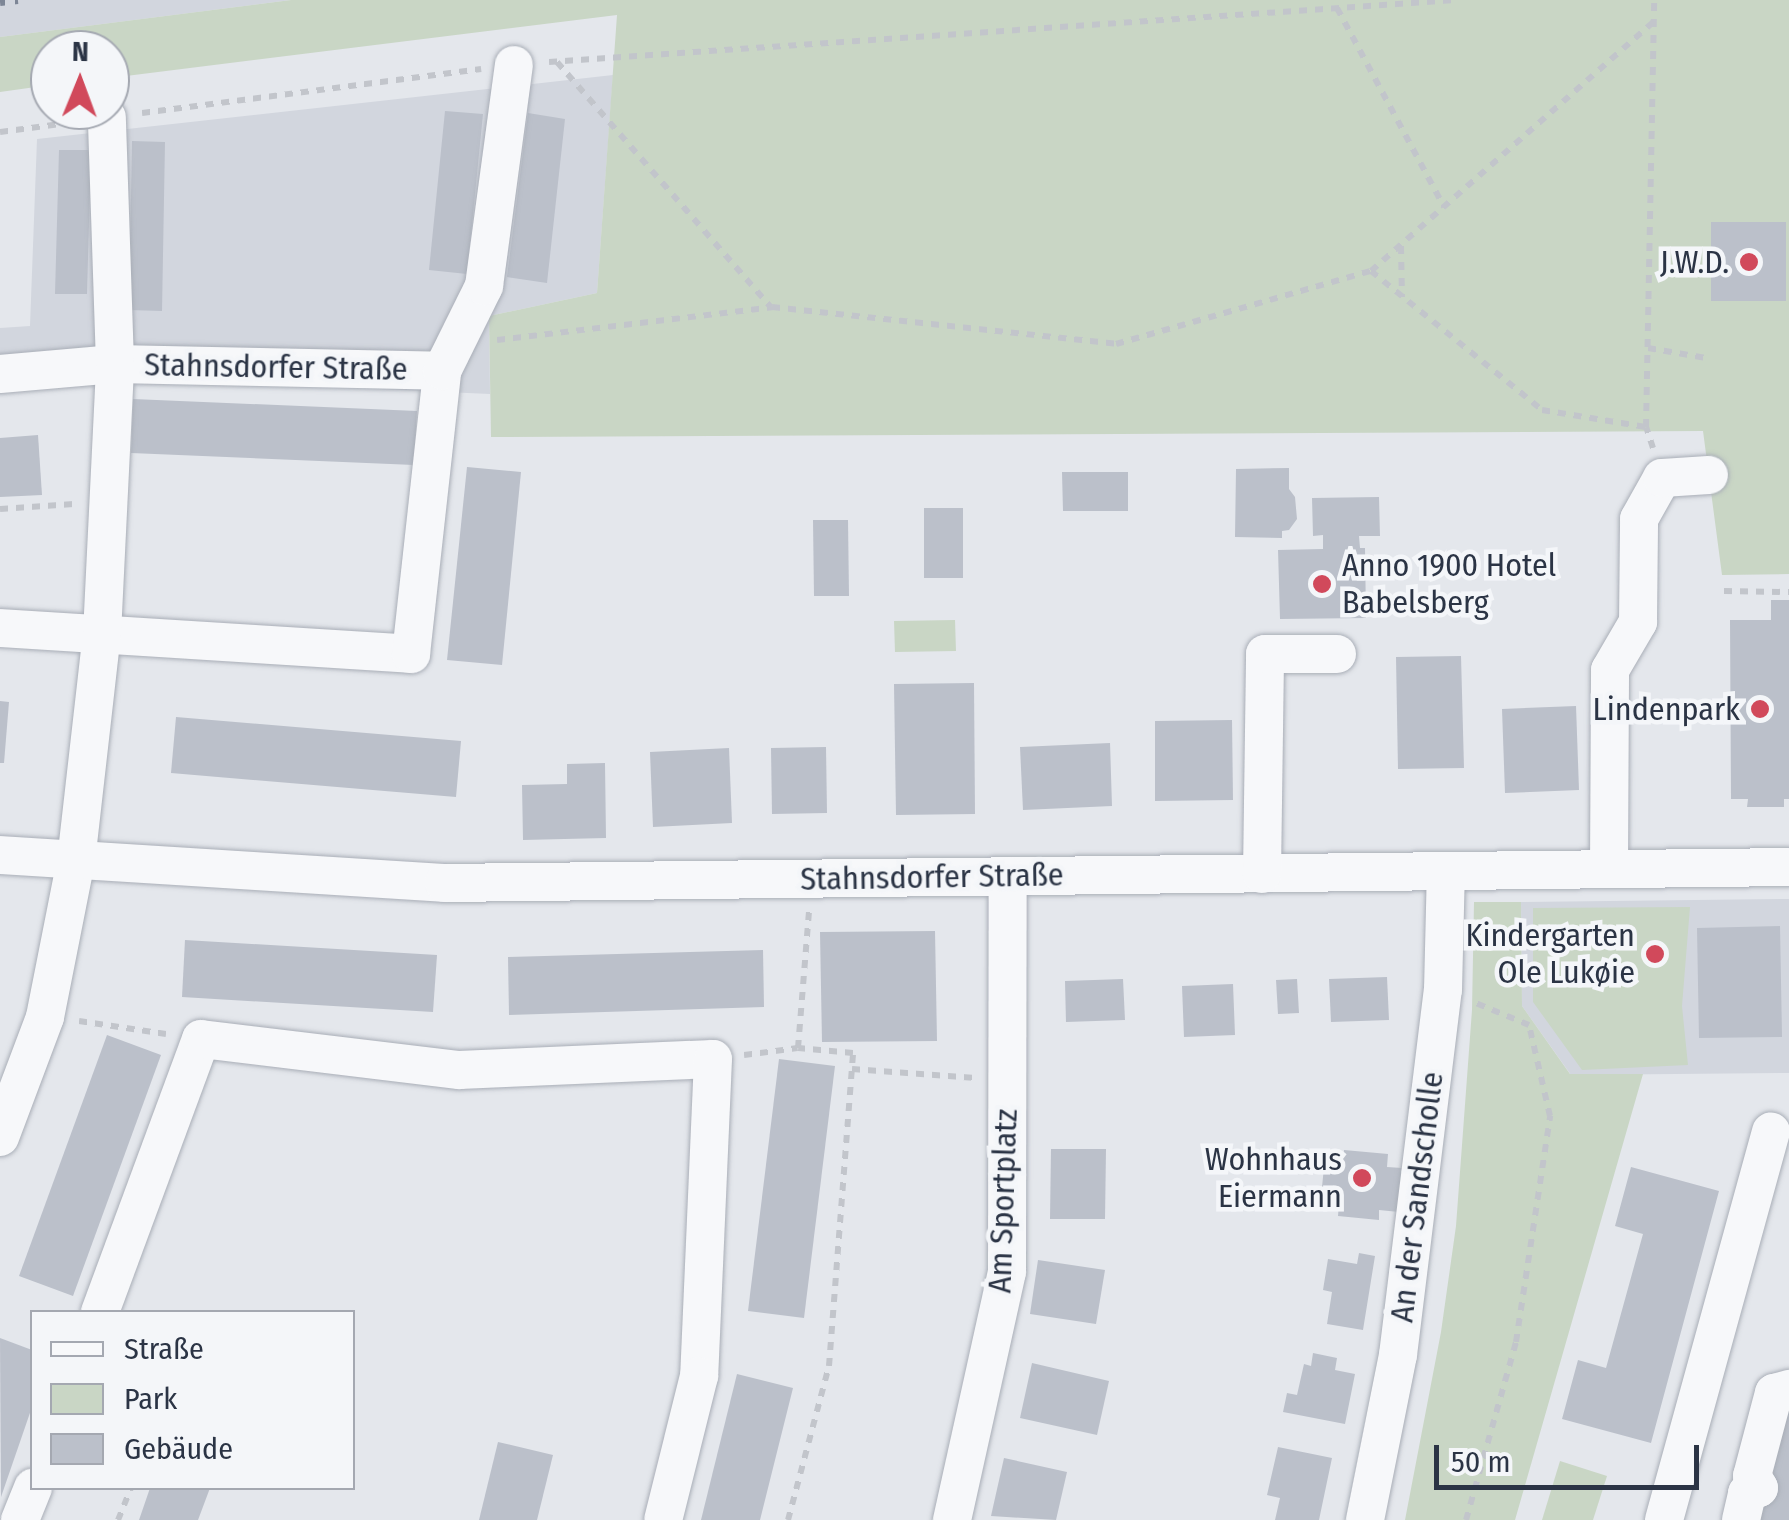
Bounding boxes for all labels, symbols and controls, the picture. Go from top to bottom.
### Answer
north arrow [30,30,130,130]
text: N [72,35,89,68]
place label: J.W.D. [1660,243,1729,281]
marker: J.W.D. [1738,251,1760,273]
street label: Stahnsdorfer Straße [144,346,408,388]
place label: Anno 1900 Hotel Babelsberg [1342,547,1556,622]
marker: Anno 1900 Hotel Babelsberg [1311,573,1333,595]
place label: Lindenpark [1593,690,1740,728]
marker: Lindenpark [1749,698,1771,720]
street label: Stahnsdorfer Straße [800,856,1064,898]
place label: Kindergarten Ole Lukøie [1466,917,1635,992]
marker: Kindergarten Ole Lukøie [1644,943,1666,965]
street label: An der Sandscholle [1383,1070,1451,1324]
street label: Am Sportplatz [981,1108,1025,1294]
place label: Wohnhaus Eiermann [1205,1141,1342,1216]
marker: Wohnhaus Eiermann [1351,1167,1373,1189]
legend [30,1310,355,1490]
text: Straße [124,1331,204,1367]
text: Park [124,1381,177,1417]
scale bar [1439,1425,1704,1487]
text: Gebäude [124,1431,233,1467]
text: 50 m [1451,1444,1511,1480]

